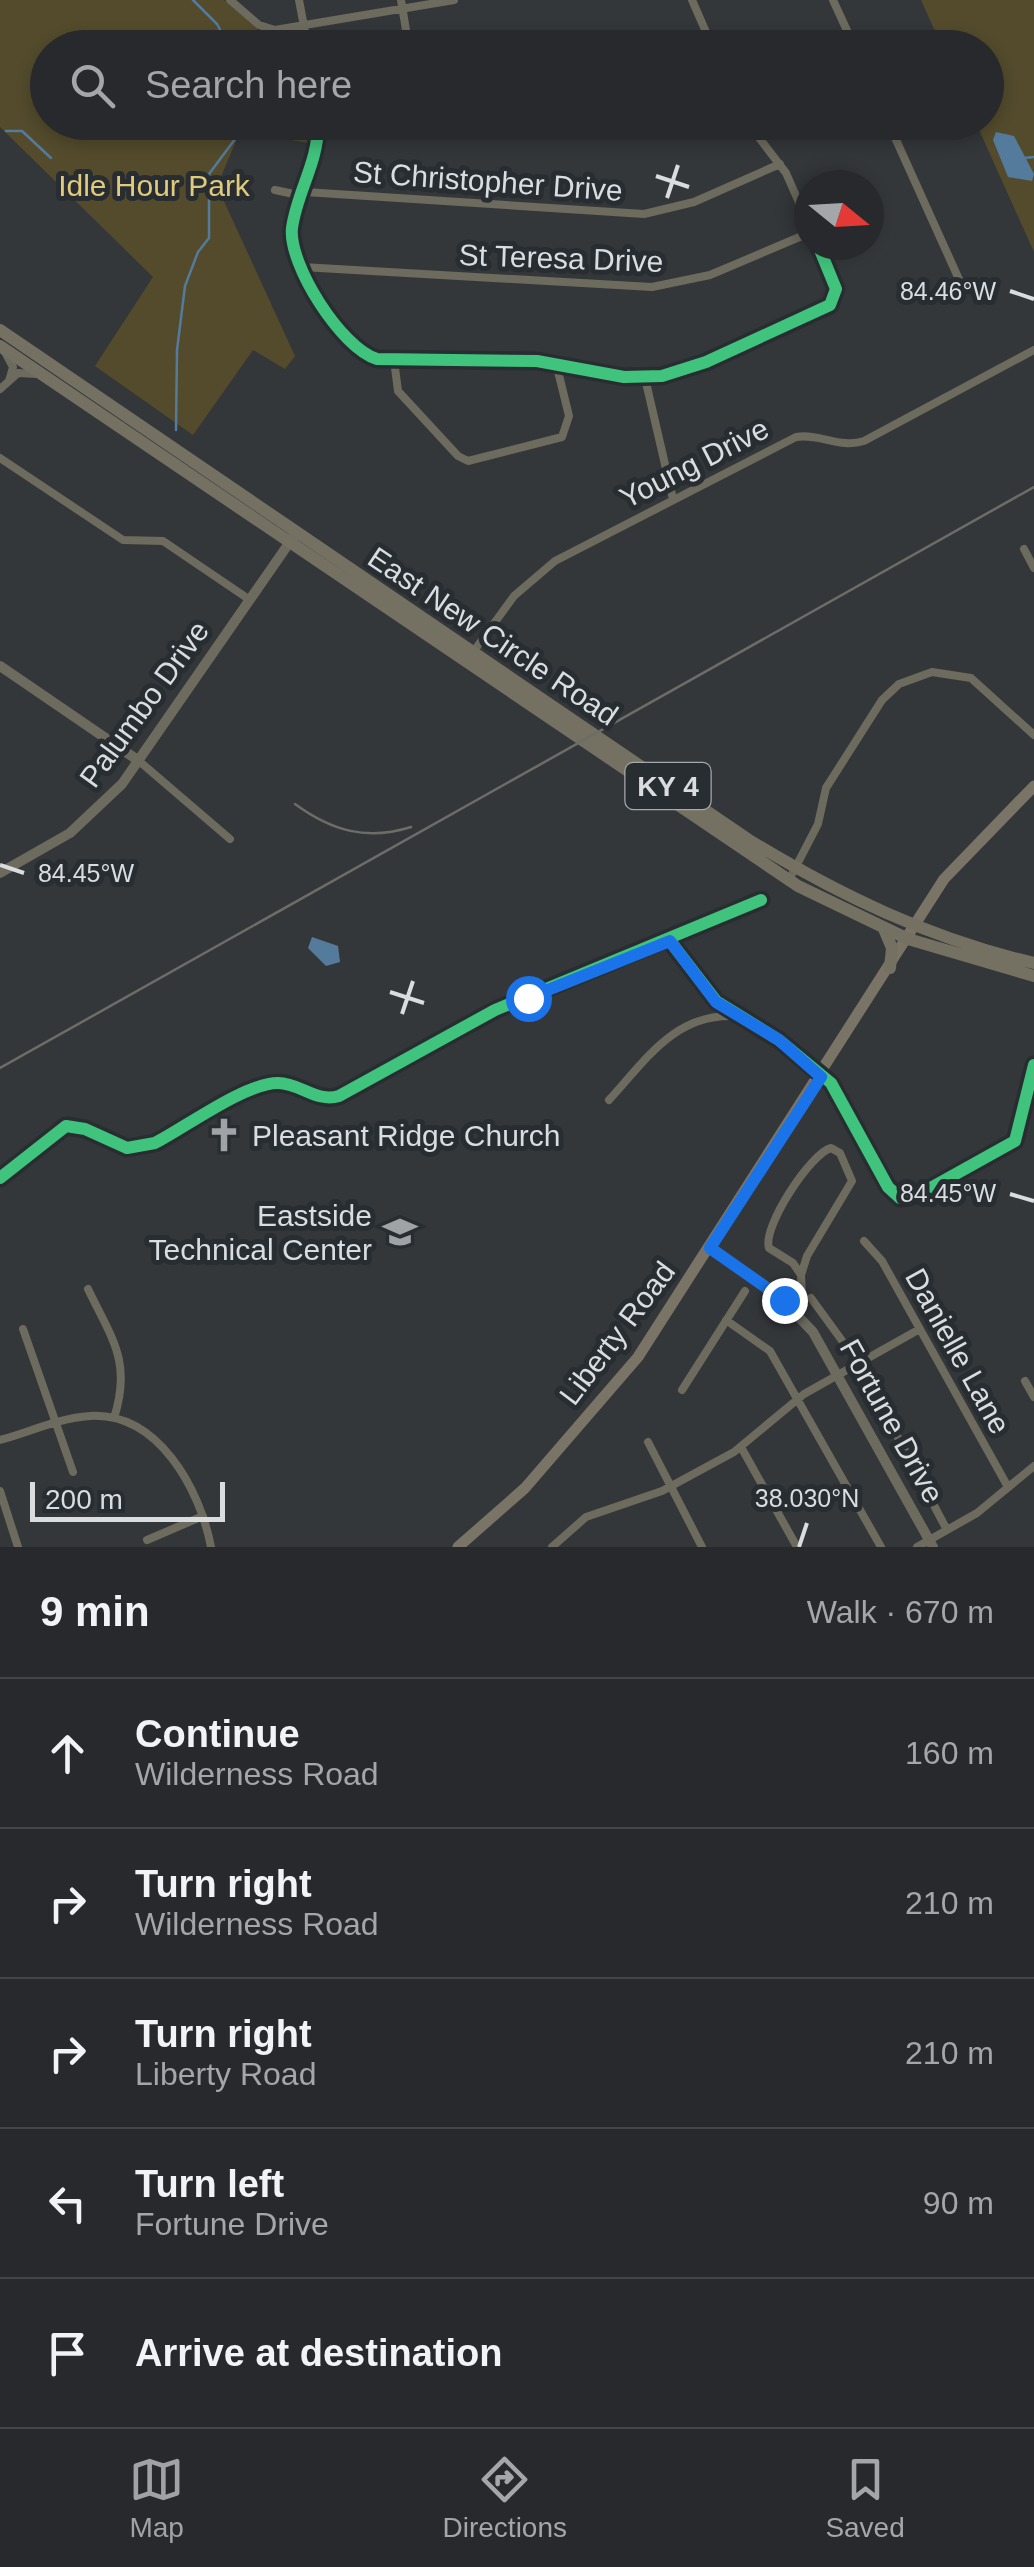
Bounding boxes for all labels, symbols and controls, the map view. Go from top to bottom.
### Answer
search box [30,30,1004,140]
icon: search [65,58,120,113]
text: Search here [145,64,352,106]
street label: St Christopher Drive [352,155,624,207]
park label: Idle Hour Park [58,169,251,202]
north arrow [794,170,884,260]
street label: St Teresa Drive [458,238,664,278]
text: 84.46°W [900,277,996,305]
street label: Young Drive [614,411,774,515]
street label: East New Circle Road [362,540,624,732]
street label: Palumbo Drive [73,615,215,793]
road number: KY 4 [626,763,710,809]
text: 84.45°W [38,859,134,887]
route start [506,976,552,1022]
church icon: Pleasant Ridge Church [205,1116,243,1154]
place label: Pleasant Ridge Church [252,1119,561,1152]
text: 84.45°W [900,1179,996,1207]
place label: Eastside Technical Center [149,1199,372,1266]
school or university icon: Eastside Technical Center [381,1213,419,1251]
street label: Liberty Road [553,1255,681,1411]
street label: Danielle Lane [899,1263,1017,1439]
route end [762,1278,808,1324]
street label: Fortune Drive [834,1334,950,1508]
scale bar [30,1477,225,1522]
text: 200 m [45,1484,123,1515]
text: 38.030°N [755,1484,859,1512]
text: 9 min [40,1588,150,1635]
text: Walk · 670 m [807,1594,994,1630]
text: Continue [135,1713,300,1755]
icon: ahead [40,1726,95,1781]
text: 160 m [905,1735,994,1771]
text: Wilderness Road [135,1756,379,1792]
text: Turn right [135,1863,312,1905]
icon: right [40,1876,95,1931]
text: 210 m [905,1885,994,1921]
text: Wilderness Road [135,1906,379,1942]
text: Turn right [135,2013,312,2055]
icon: right [40,2026,95,2081]
text: 210 m [905,2035,994,2071]
text: Liberty Road [135,2056,316,2092]
text: Turn left [135,2163,284,2205]
icon: left [40,2176,95,2231]
text: 90 m [923,2185,994,2221]
text: Fortune Drive [135,2206,329,2242]
icon: arrive [40,2326,95,2381]
text: Arrive at destination [135,2332,502,2374]
tab: Map [129,2452,184,2544]
tab: Directions [443,2452,567,2544]
tab: Saved [825,2452,905,2544]

